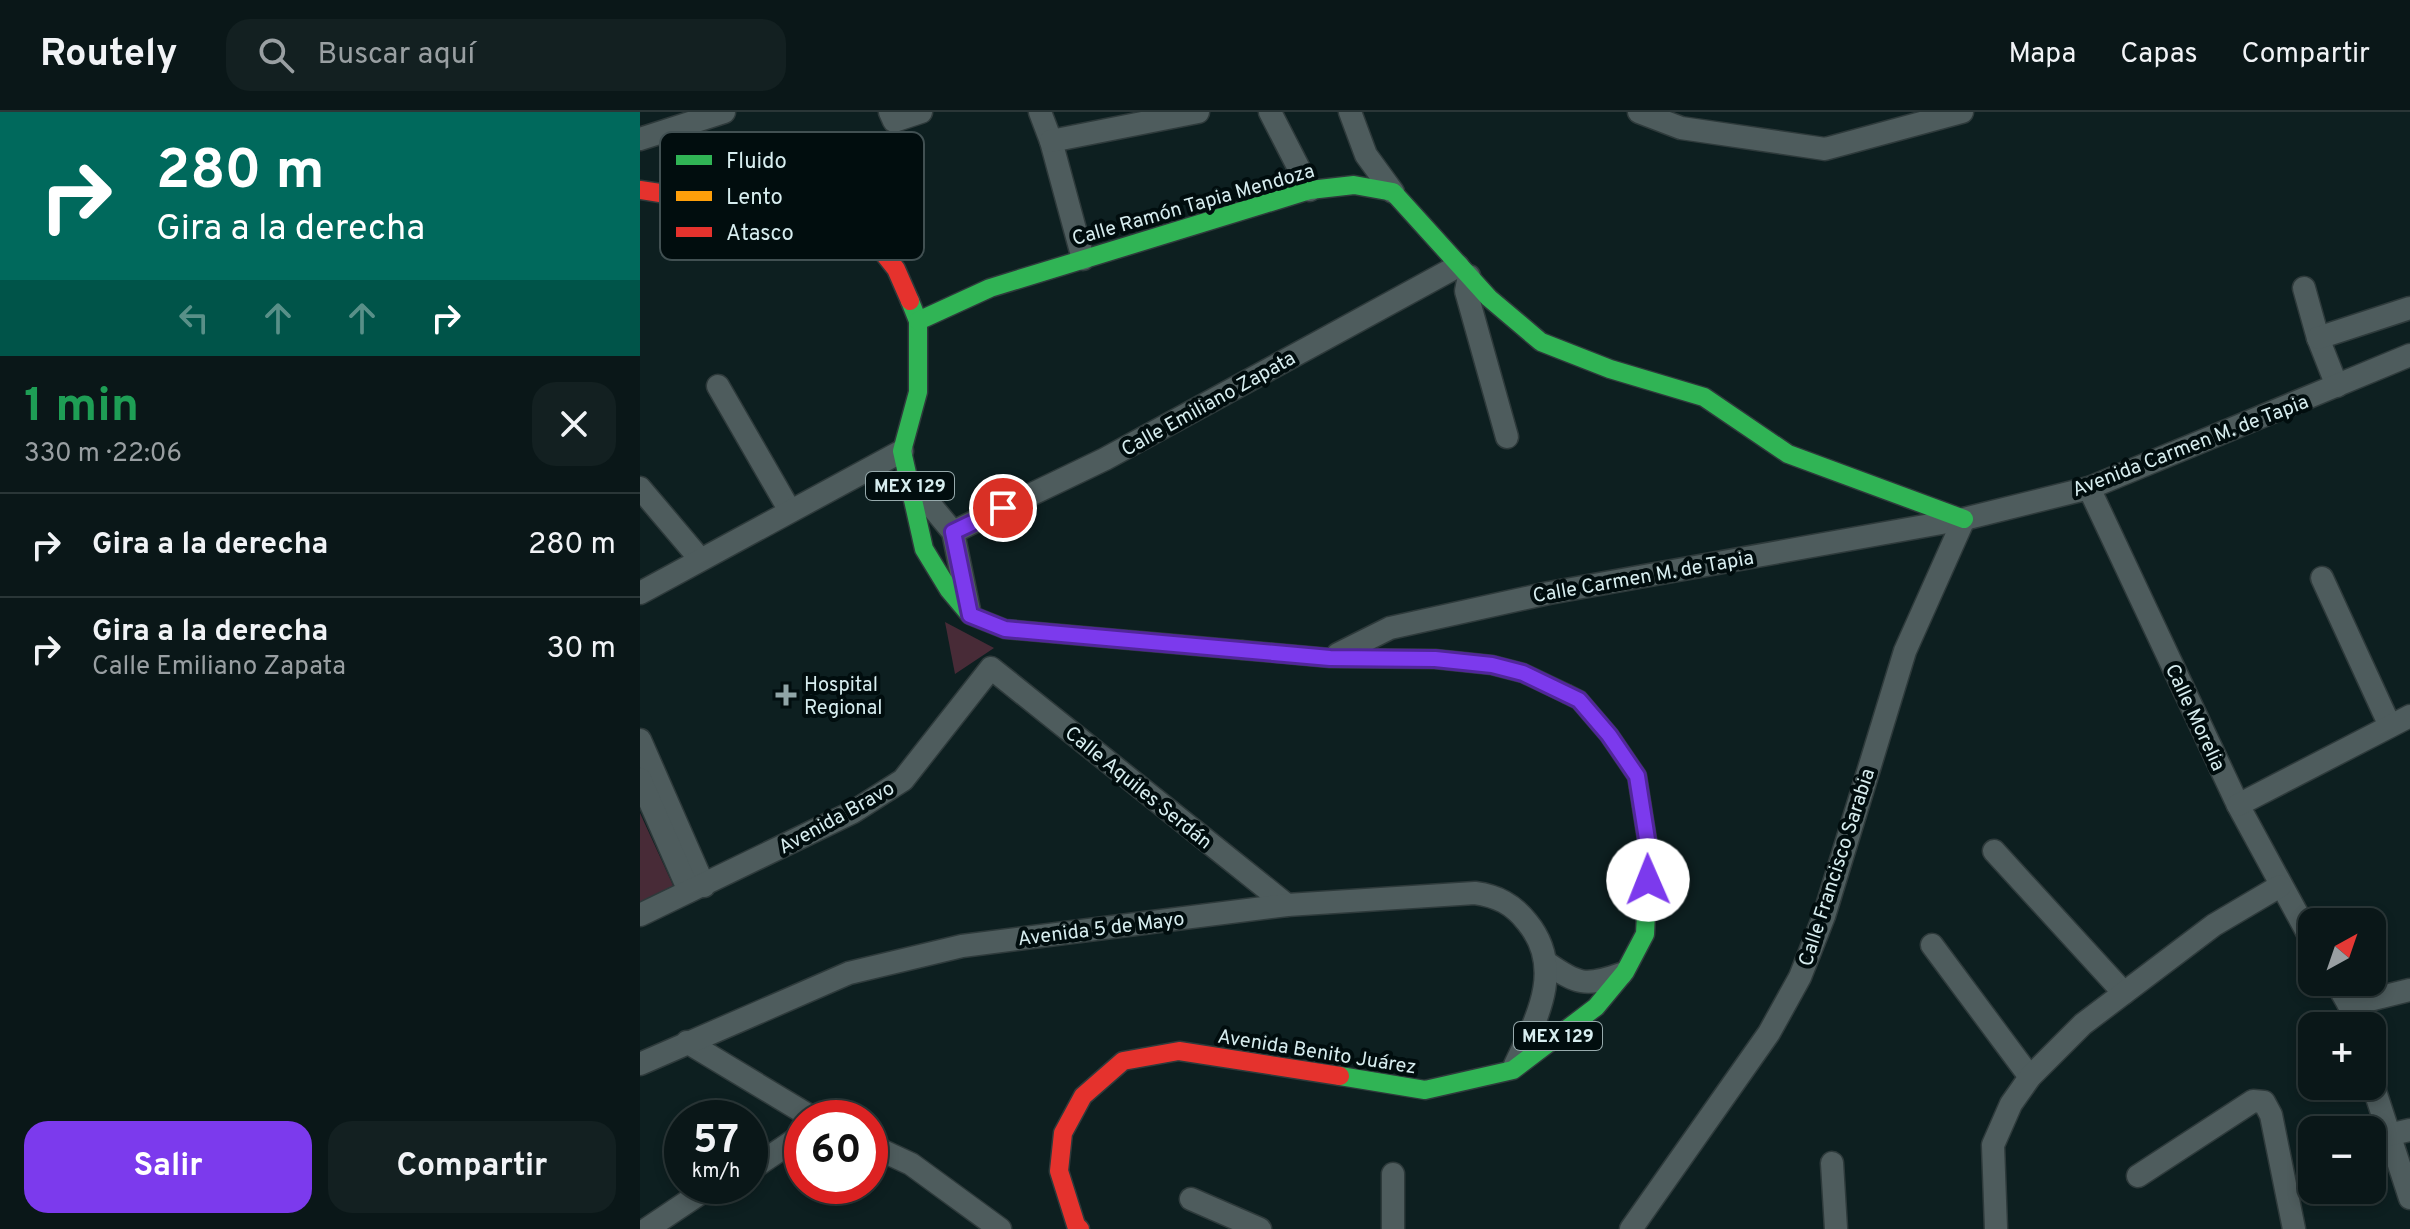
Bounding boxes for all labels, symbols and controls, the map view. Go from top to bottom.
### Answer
search box [226,19,786,91]
text: Routely [40,31,178,80]
icon: search [254,33,298,77]
text: Buscar aquí [318,37,475,74]
text: Mapa [2009,37,2076,73]
text: Capas [2120,37,2198,73]
text: Compartir [2242,37,2370,73]
legend [660,132,924,260]
text: 280 m [156,138,324,208]
icon: right [24,144,128,248]
text: Fluido [726,149,787,176]
street label: Calle Ramón Tapia Mendoza [1069,159,1318,253]
text: Lento [726,185,783,212]
text: Gira a la derecha [156,207,425,253]
text: Atasco [726,221,794,248]
icon: left [172,296,216,340]
icon: ahead [256,296,300,340]
icon: ahead [340,296,384,340]
icon: right [424,296,468,340]
street label: Calle Emiliano Zapata [1117,346,1301,463]
text: 1 min [24,378,139,438]
button: close [532,382,616,466]
street label: Avenida Carmen M. de Tapia [2069,390,2313,504]
text: 330 m · 22:06 [24,438,182,471]
road number: MEX 129 [866,472,954,500]
pin [969,474,1037,542]
icon: arrive [981,486,1025,530]
icon: right [24,523,68,567]
text: Gira a la derecha [92,527,328,564]
text: 280 m [528,527,616,564]
street label: Calle Carmen M. de Tapia [1531,546,1756,610]
text: Gira a la derecha [92,614,328,651]
icon: right [24,627,68,671]
text: 30 m [547,631,616,668]
text: Calle Emiliano Zapata [92,651,346,684]
street label: Calle Morelia [2158,660,2230,776]
place label: Hospital Regional [804,673,882,722]
marker: Hospital Regional [775,684,797,706]
street label: Calle Aquiles Serdán [1059,721,1217,856]
street label: Calle Francisco Sarabia [1794,765,1882,970]
street label: Avenida Bravo [774,776,900,861]
position arrow [1606,838,1690,922]
street label: Avenida 5 de Mayo [1016,907,1186,953]
north arrow [2298,908,2386,996]
map controls [2298,908,2386,1204]
button: + [2298,1012,2386,1100]
road number: MEX 129 [1514,1022,1602,1050]
street label: Avenida Benito Juárez [1215,1024,1418,1082]
speed limit sign: 60 [784,1100,888,1204]
button: − [2298,1116,2386,1204]
text: 57 [693,1117,739,1167]
button: Salir [24,1121,312,1213]
button: Compartir [328,1121,616,1213]
text: km/h [692,1159,740,1185]

